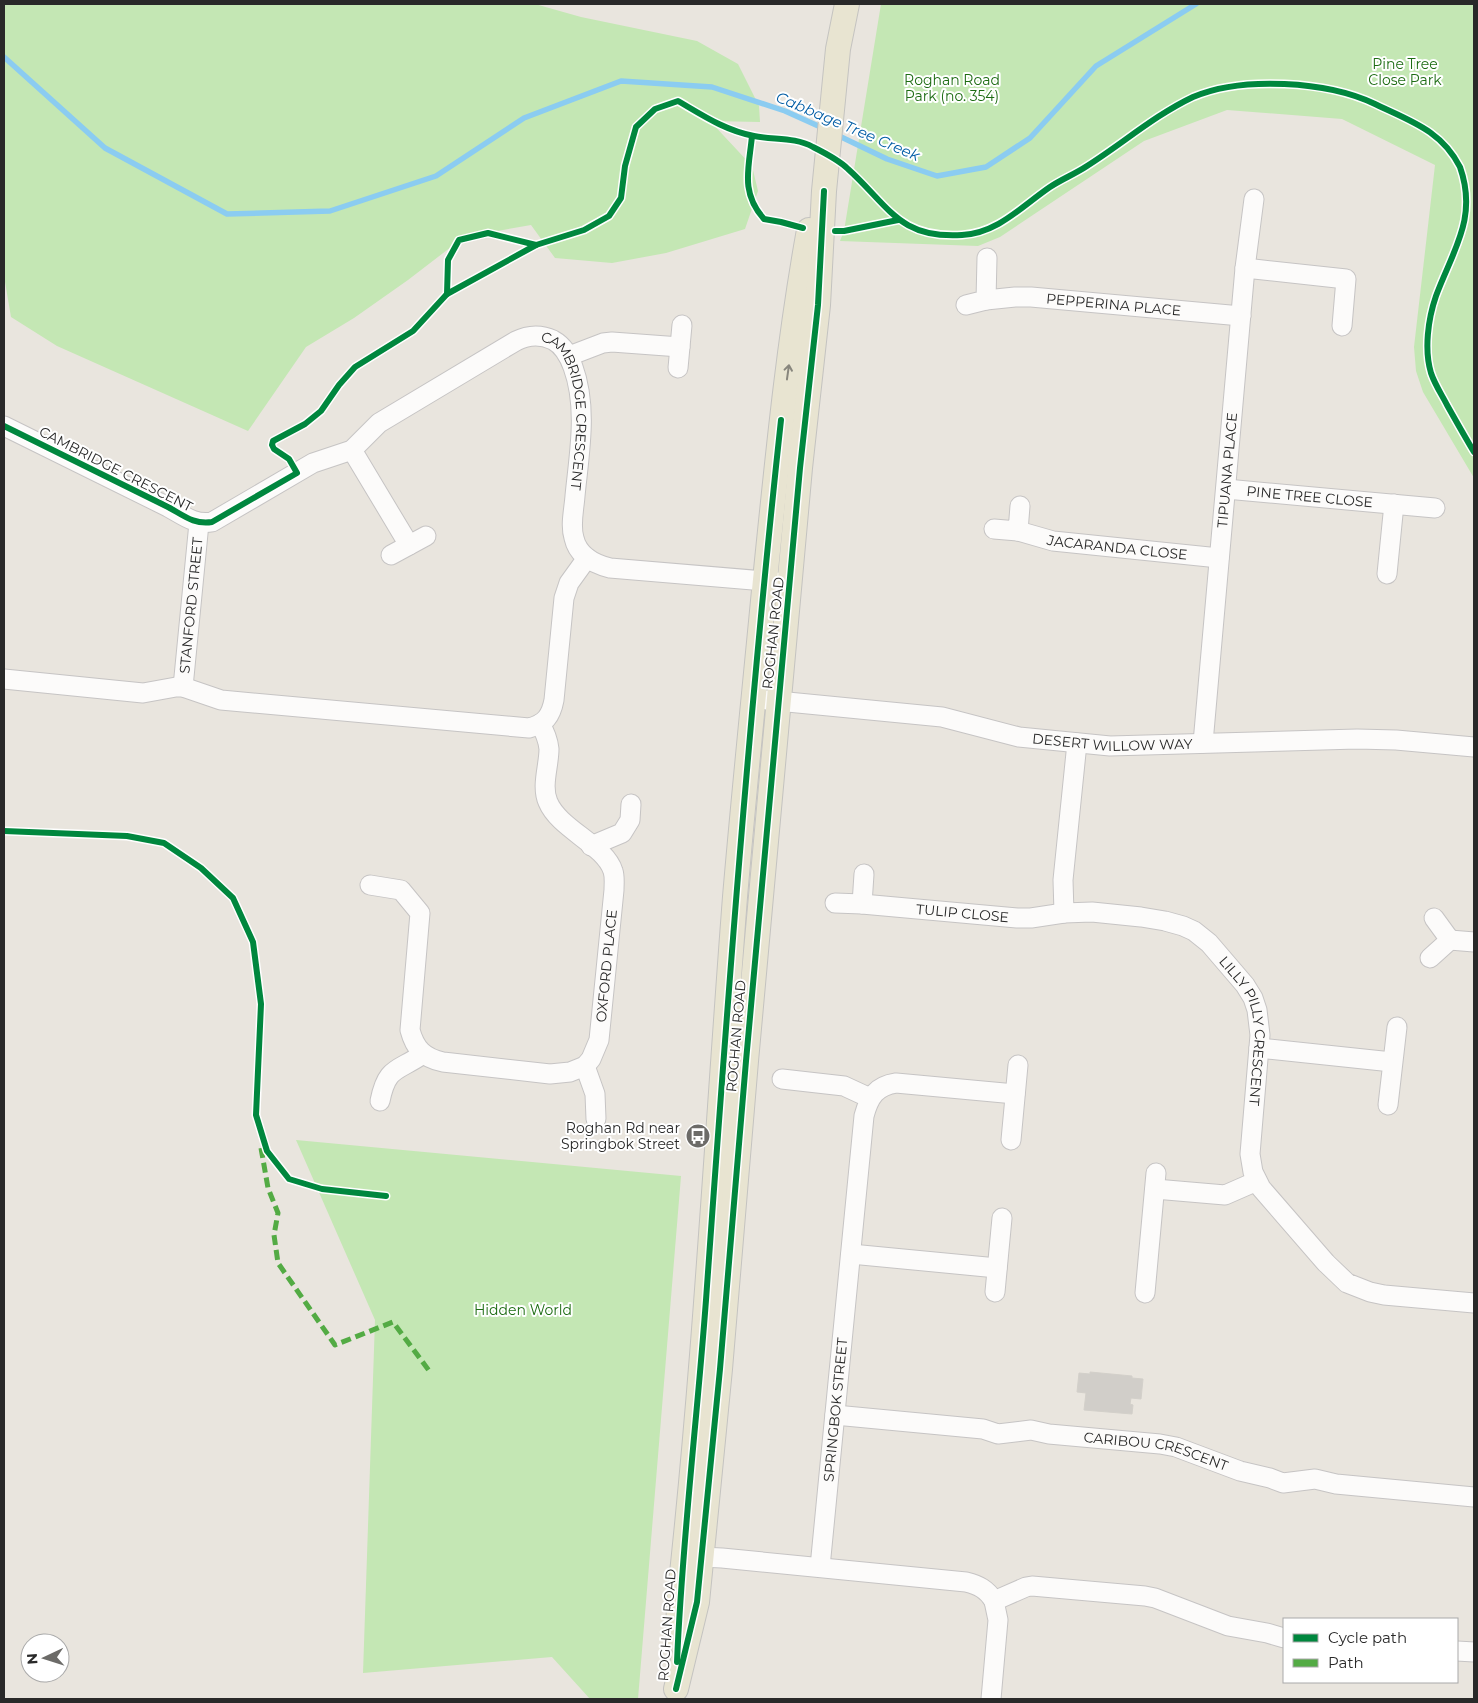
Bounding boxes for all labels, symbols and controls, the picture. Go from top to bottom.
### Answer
park label: Pine Tree Close Park [1368,55,1442,89]
park label: Roghan Road Park (no. 354) [904,71,1000,105]
water label: Cabbage Tree Creek [773,87,924,165]
street label: PEPPERINA PLACE [1045,289,1182,320]
street label: CAMBRIDGE CRESCENT [539,327,590,491]
one-way arrow [783,364,793,380]
street label: TIPUANA PLACE [1213,412,1241,528]
street label: CAMBRIDGE CRESCENT [36,422,196,516]
street label: PINE TREE CLOSE [1246,482,1374,511]
street label: JACARANDA CLOSE [1044,530,1188,564]
street label: STANFORD STREET [175,536,207,674]
street label: ROGHAN ROAD [758,576,788,690]
street label: DESERT WILLOW WAY [1031,729,1193,755]
street label: TULIP CLOSE [916,900,1010,926]
street label: OXFORD PLACE [592,908,621,1023]
street label: LILLY PILLY CRESCENT [1215,952,1269,1107]
street label: ROGHAN ROAD [722,979,750,1093]
place label: Roghan Rd near Springbok Street [561,1119,680,1153]
bus stop icon: Roghan Rd near Springbok Street [685,1123,711,1149]
park label: Hidden World [474,1301,572,1319]
street label: SPRINGBOK STREET [819,1337,851,1483]
street label: CARIBOU CRESCENT [1083,1428,1231,1475]
street label: ROGHAN ROAD [654,1568,680,1682]
legend [1283,1618,1458,1683]
text: Cycle path [1328,1628,1407,1647]
north arrow [20,1633,70,1683]
text: N [23,1653,41,1665]
text: Path [1328,1653,1364,1672]

